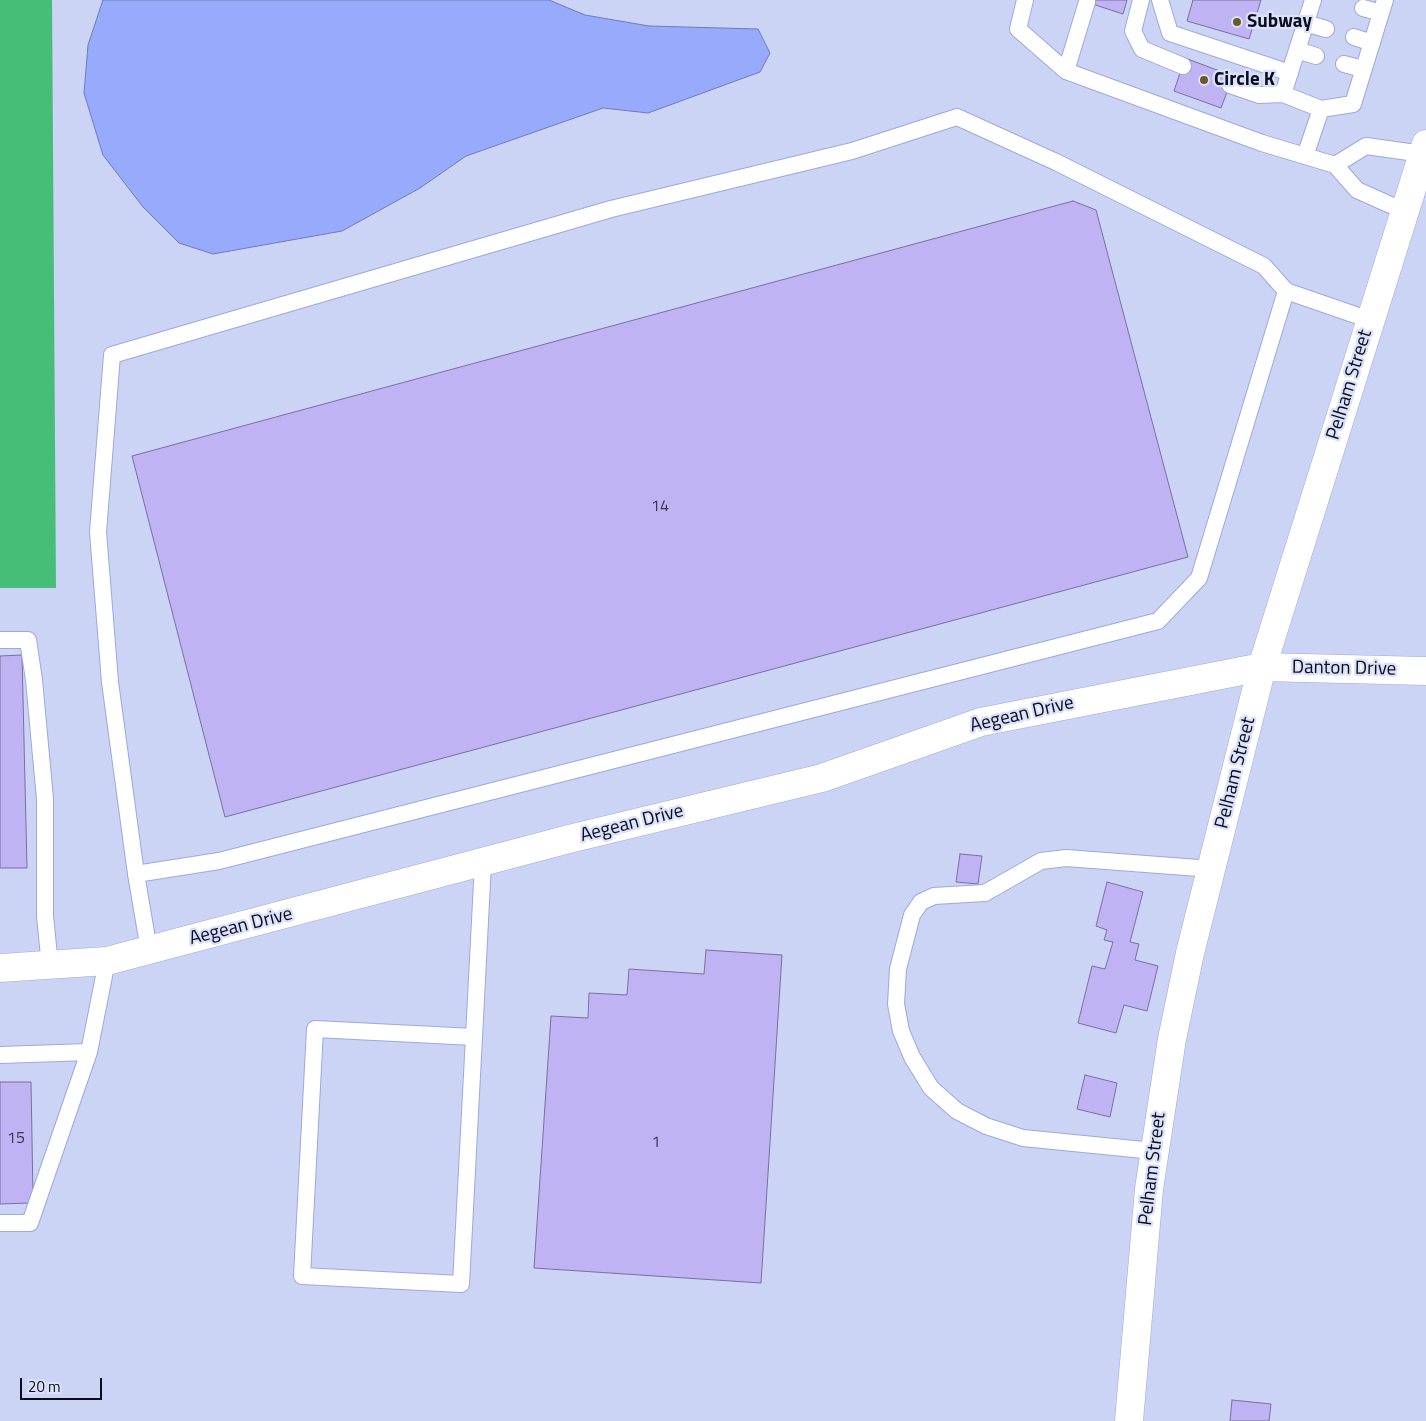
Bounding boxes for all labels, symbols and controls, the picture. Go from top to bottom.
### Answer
place label: Subway [1247,11,1312,33]
marker: Subway [1231,16,1243,28]
place label: Circle K [1214,69,1275,91]
marker: Circle K [1198,74,1210,86]
street label: Pelham Street [1322,327,1378,443]
house number: 14 [651,497,669,517]
street label: Danton Drive [1292,657,1396,681]
street label: Aegean Drive [968,692,1076,738]
street label: Pelham Street [1211,715,1261,831]
street label: Aegean Drive [578,800,686,848]
street label: Aegean Drive [187,903,295,951]
street label: Pelham Street [1135,1111,1171,1227]
house number: 15 [7,1129,25,1149]
house number: 1 [652,1133,660,1153]
scale bar [22,1368,105,1400]
text: 20 m [28,1375,61,1398]

